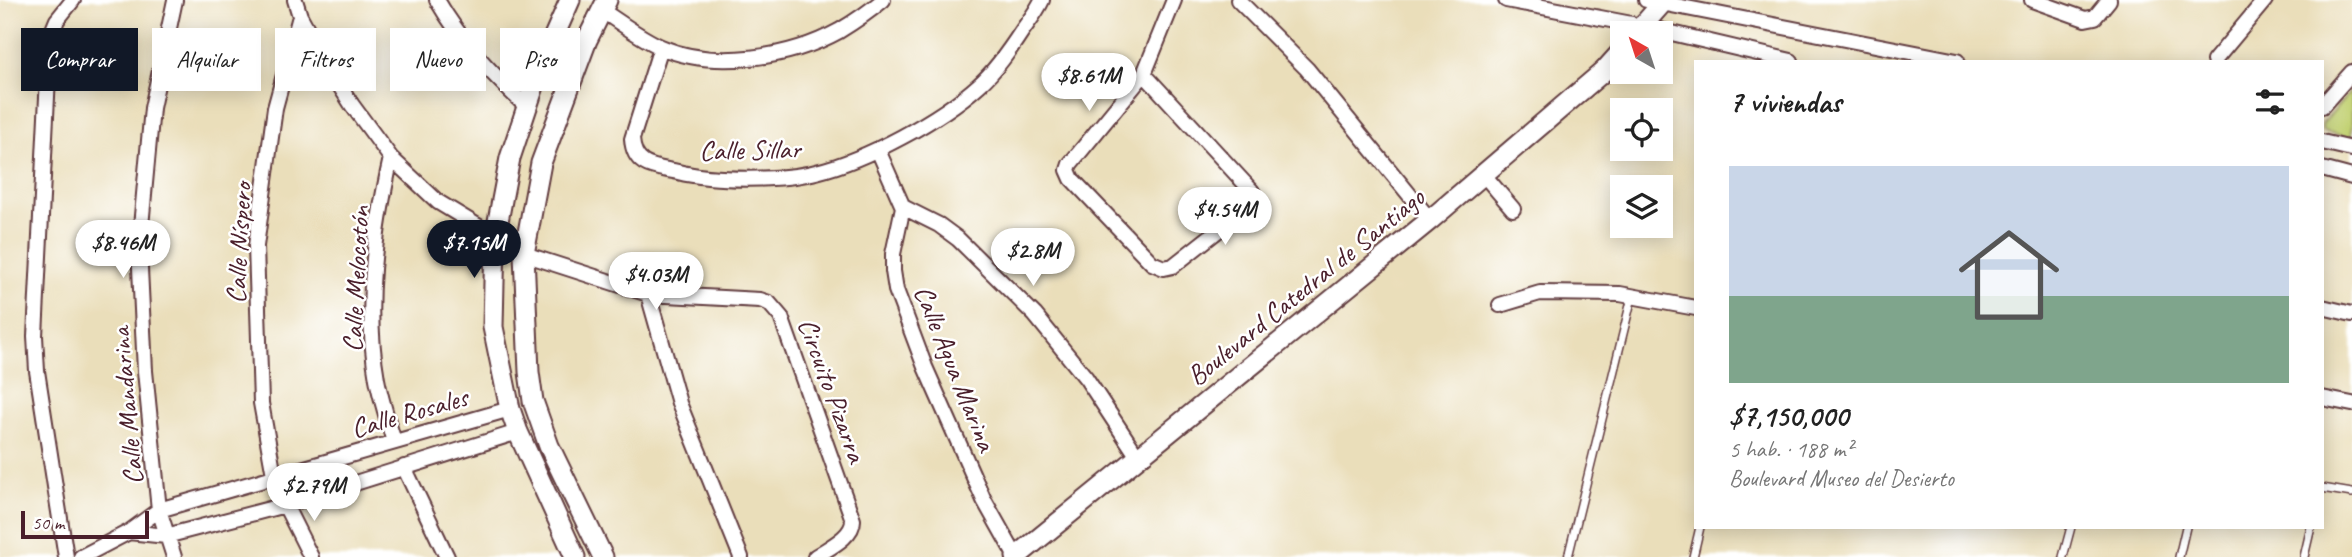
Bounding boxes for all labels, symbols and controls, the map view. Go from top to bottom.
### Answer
north arrow [1610,21,1673,84]
map controls [1610,21,1673,238]
chip: Comprar [21,28,138,91]
chip: Alquilar [152,28,261,91]
chip: Filtros [275,28,376,91]
chip: Nuevo [390,28,486,91]
chip: Piso [500,28,580,91]
pin: $8.61M [1032,54,1146,113]
text: $8.61M [1057,61,1121,90]
text: 7 viviendas [1729,83,1841,121]
icon: filters [2251,83,2289,121]
button: locate [1610,98,1673,161]
street label: Calle Sillar [699,131,803,168]
button: layers [1610,175,1673,238]
street label: Boulevard Catedral de Santiago [1179,178,1433,393]
street label: Calle Níspero [218,179,259,304]
pin: $4.54M [1168,188,1282,247]
text: $4.54M [1194,195,1256,224]
street label: Calle Melocotón [334,204,377,353]
icon: home [1946,212,2072,338]
pin: $8.46M [66,220,180,280]
pin: $7.15M [417,220,531,280]
text: $8.46M [91,228,155,257]
text: $7.15M [443,228,505,257]
pin: $2.8M [984,229,1082,288]
text: $2.8M [1007,236,1059,265]
pin: $4.03M [599,252,713,312]
text: $4.03M [625,260,687,289]
street label: Calle Agua Marina [906,280,1005,458]
street label: Circuito Pizarra [790,313,875,469]
street label: Calle Mandarina [102,323,151,486]
street label: Calle Rosales [347,378,474,446]
text: $7,150,000 [1729,397,1848,435]
text: 5 hab. · 188 m² [1729,435,1853,464]
pin: $2.79M [257,463,371,523]
text: Boulevard Museo del Desierto [1729,464,1954,493]
text: $2.79M [283,471,345,500]
scale bar [21,508,149,540]
text: 50 m [32,511,64,535]

